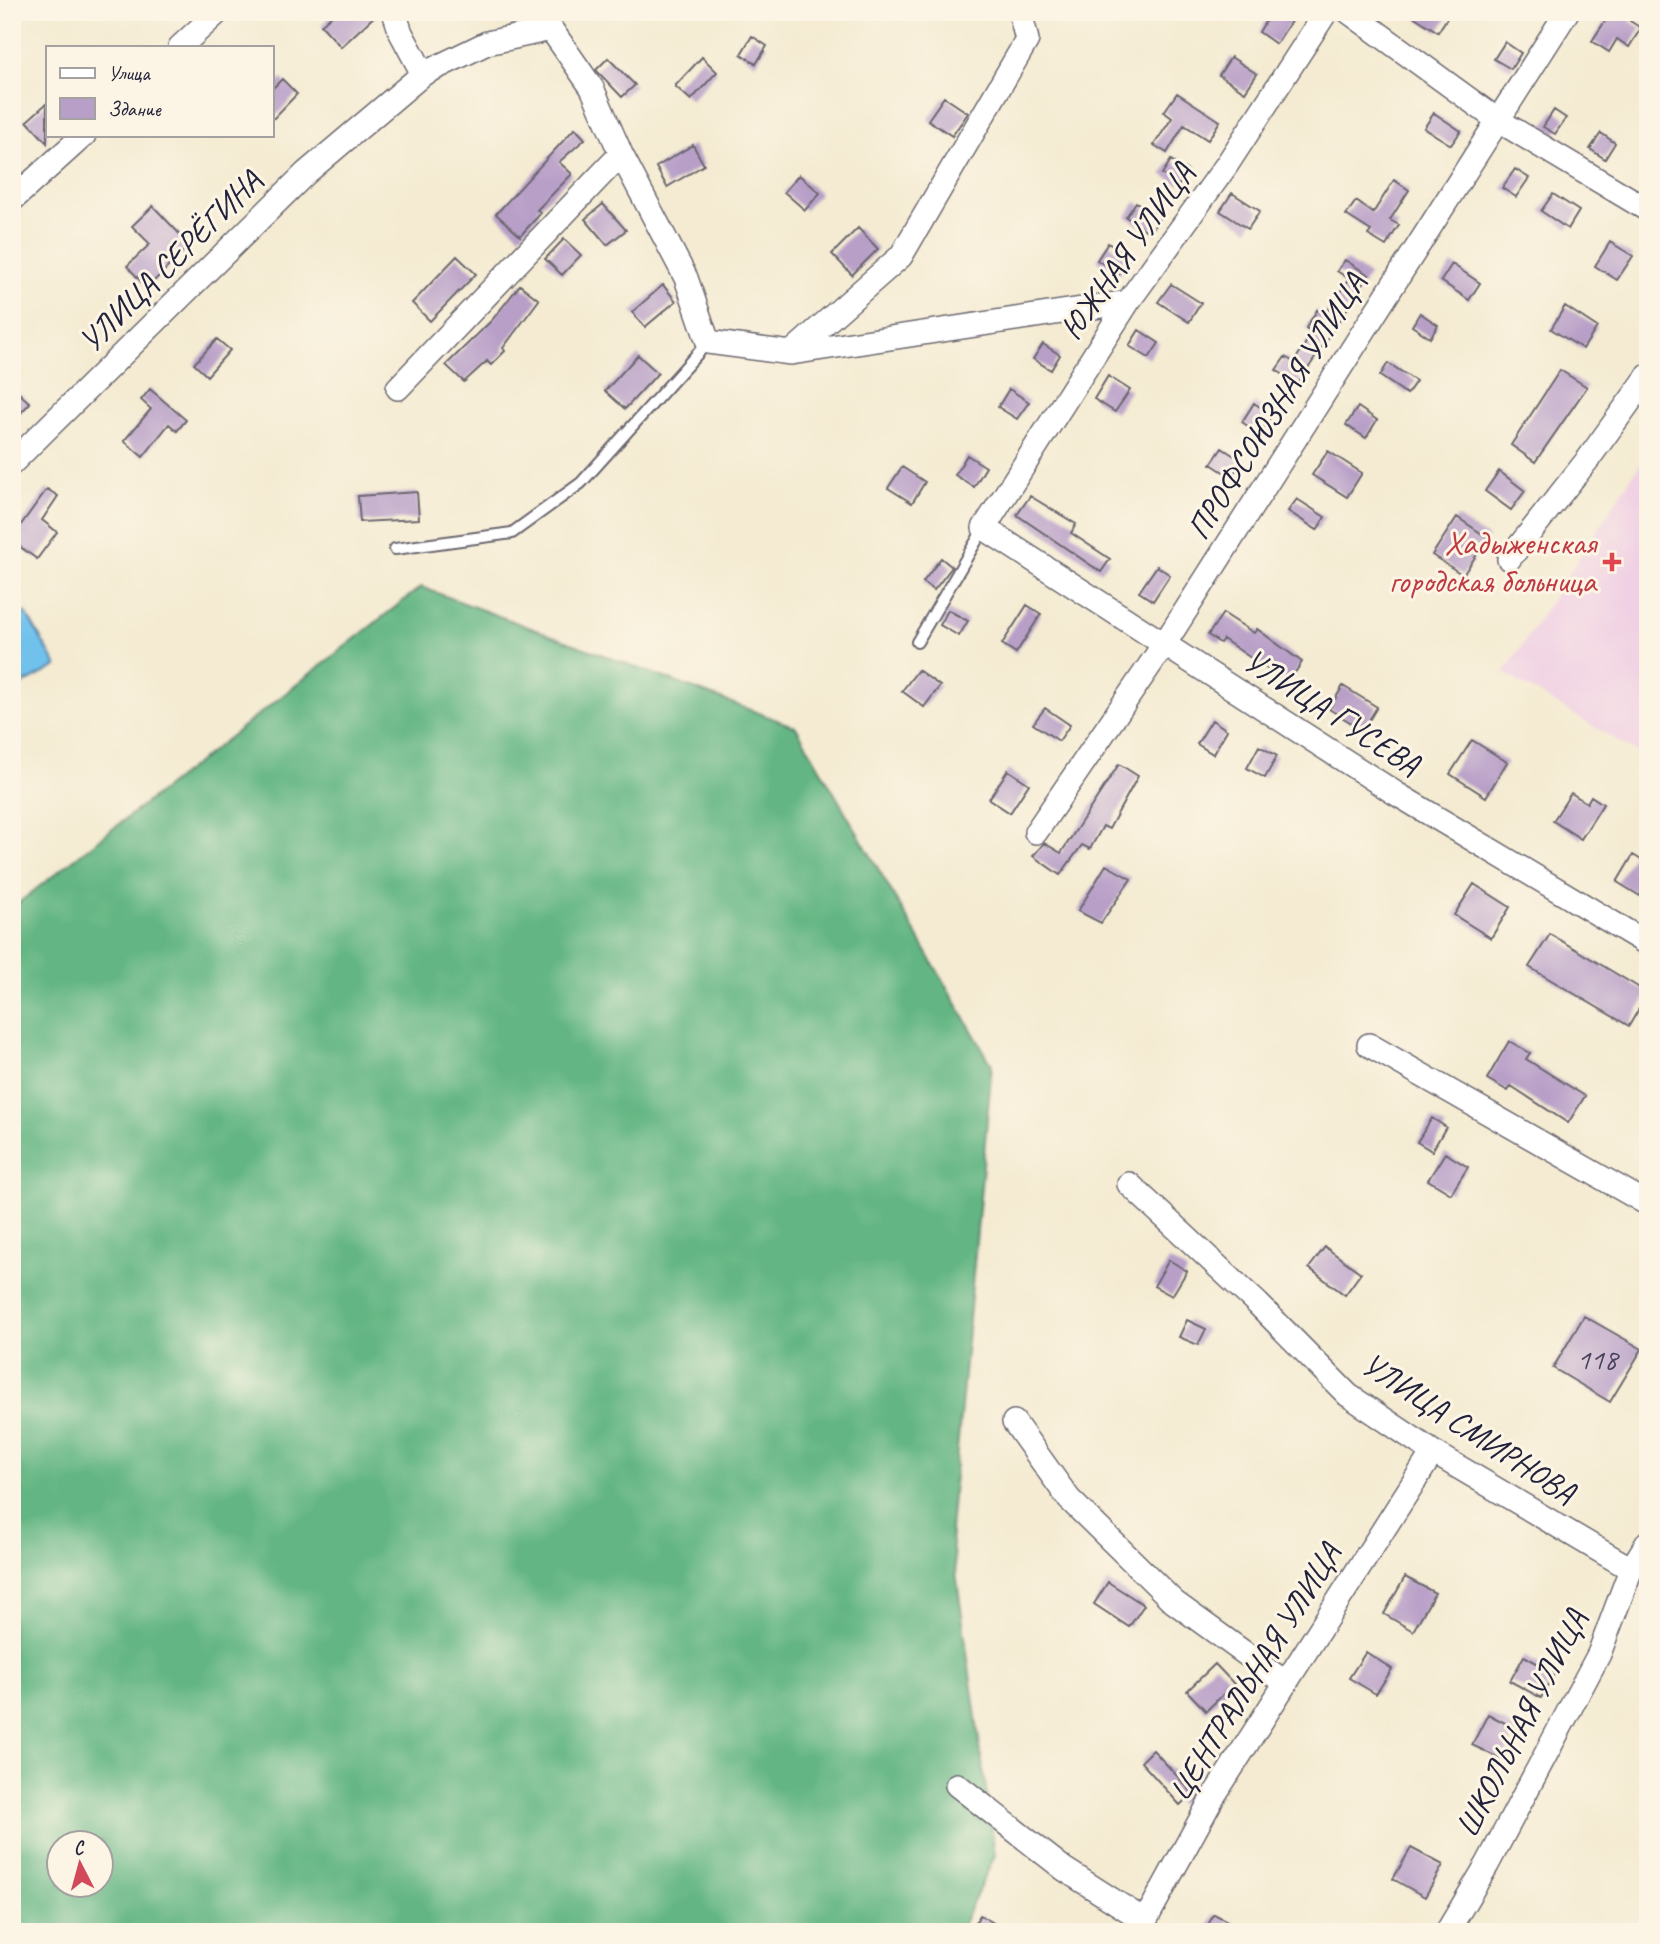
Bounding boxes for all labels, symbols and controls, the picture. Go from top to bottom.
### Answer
legend [46,46,273,136]
text: Улица [108,60,151,86]
text: Здание [108,96,162,122]
street label: ЮЖНАЯ УЛИЦА [1051,153,1204,348]
street label: УЛИЦА СЕРЁГИНА [70,160,271,361]
street label: ПРОФСОЮЗНАЯ УЛИЦА [1177,264,1376,547]
place label: Хадыженская городская больница [1389,522,1599,602]
marker: Хадыженская городская больница [1602,552,1622,572]
street label: УЛИЦА ГУСЕВА [1236,639,1430,786]
house number: 118 [1577,1340,1620,1378]
street label: УЛИЦА СМИРНОВА [1354,1343,1585,1514]
street label: ЦЕНТРАЛЬНАЯ УЛИЦА [1158,1534,1351,1809]
street label: ШКОЛЬНАЯ УЛИЦА [1446,1601,1597,1844]
north arrow [46,1828,116,1898]
text: С [72,1835,87,1861]

